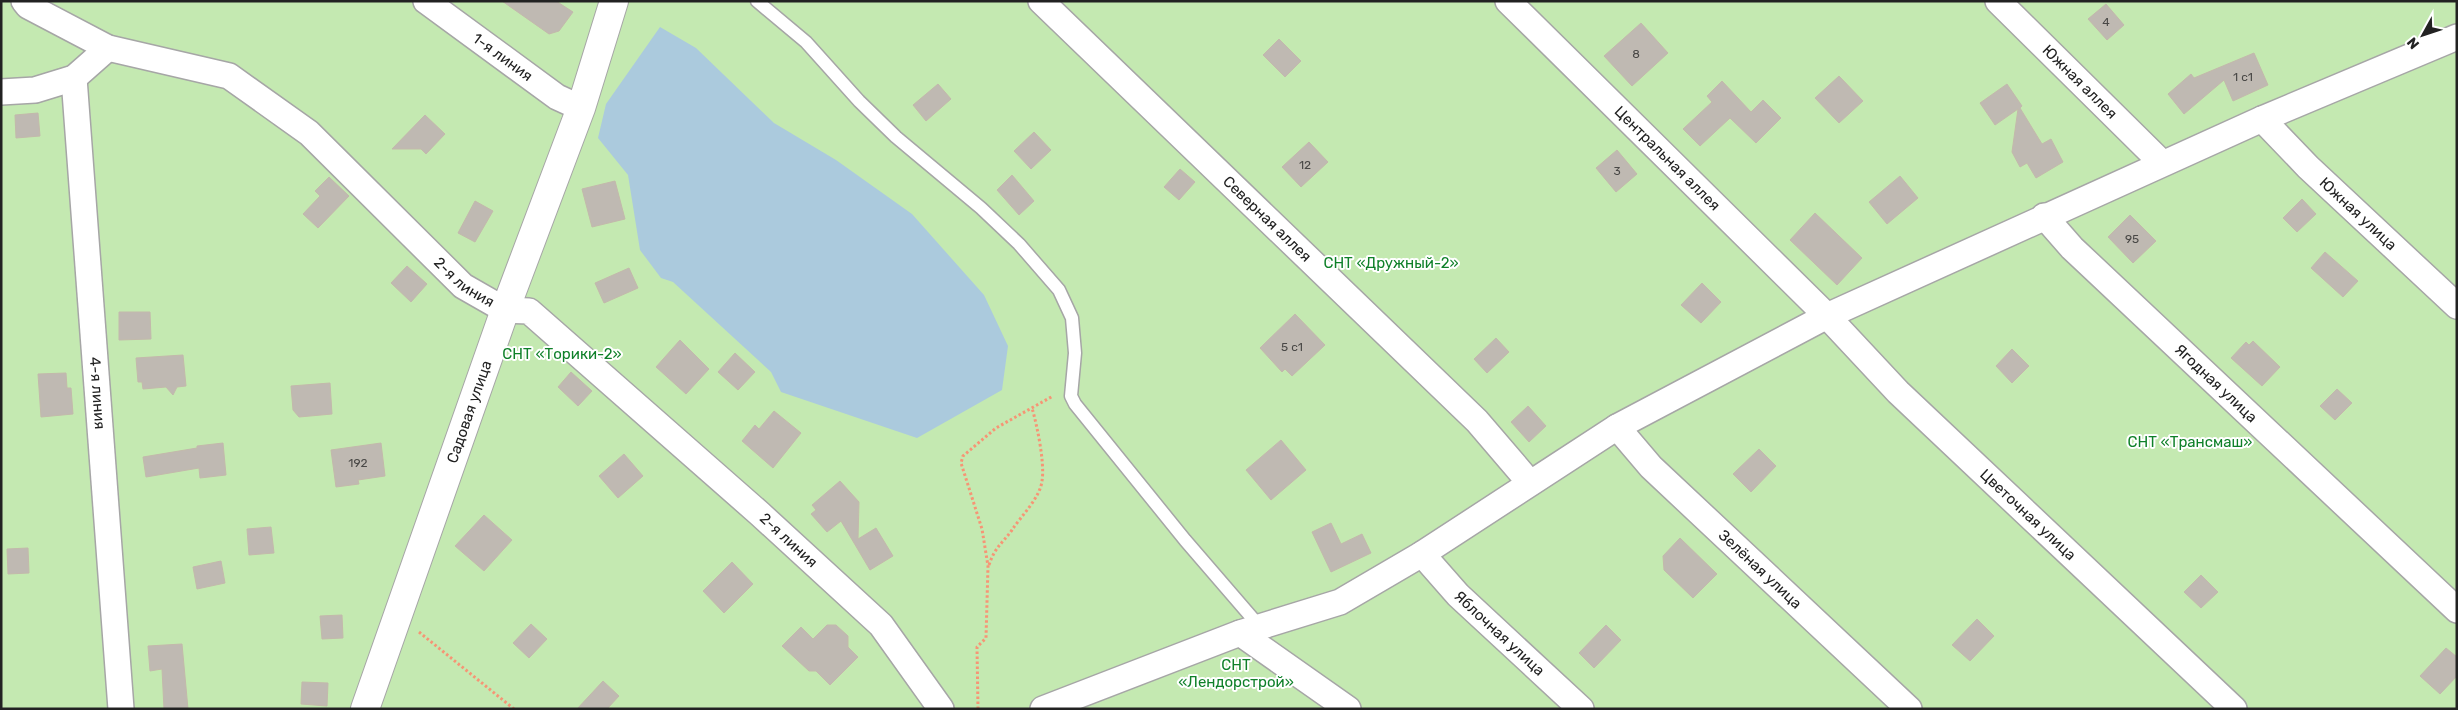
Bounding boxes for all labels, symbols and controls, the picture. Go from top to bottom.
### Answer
north arrow [2398,10,2448,60]
house number: 4 [2102,15,2110,29]
street label: 1-я линия [469,29,536,85]
text: N [2404,34,2423,52]
street label: Южная аллея [2039,41,2121,123]
house number: 8 [1632,47,1640,61]
house number: 1 с1 [2233,70,2253,84]
street label: Центральная аллея [1611,102,1724,214]
house number: 12 [1299,158,1311,172]
house number: 3 [1613,164,1621,178]
street label: Северная аллея [1219,172,1315,265]
street label: Южная улица [2316,173,2400,254]
house number: 95 [2125,232,2139,246]
street label: 2-я линия [430,253,498,311]
park label: СНТ «Дружный-2» [1323,254,1459,272]
house number: 5 с1 [1281,340,1303,354]
street label: Ягодная улица [2171,340,2261,426]
park label: СНТ «Торики-2» [502,345,622,363]
street label: 4-я линия [86,356,109,430]
street label: Садовая улица [443,358,496,466]
park label: СНТ «Трансмаш» [2128,433,2252,451]
house number: 192 [348,456,368,470]
street label: Цветочная улица [1976,465,2080,564]
street label: 2-я линия [756,509,821,571]
street label: Зелёная улица [1715,526,1805,613]
street label: Яблочная улица [1450,587,1548,680]
park label: СНТ «Лендорстрой» [1178,656,1294,691]

